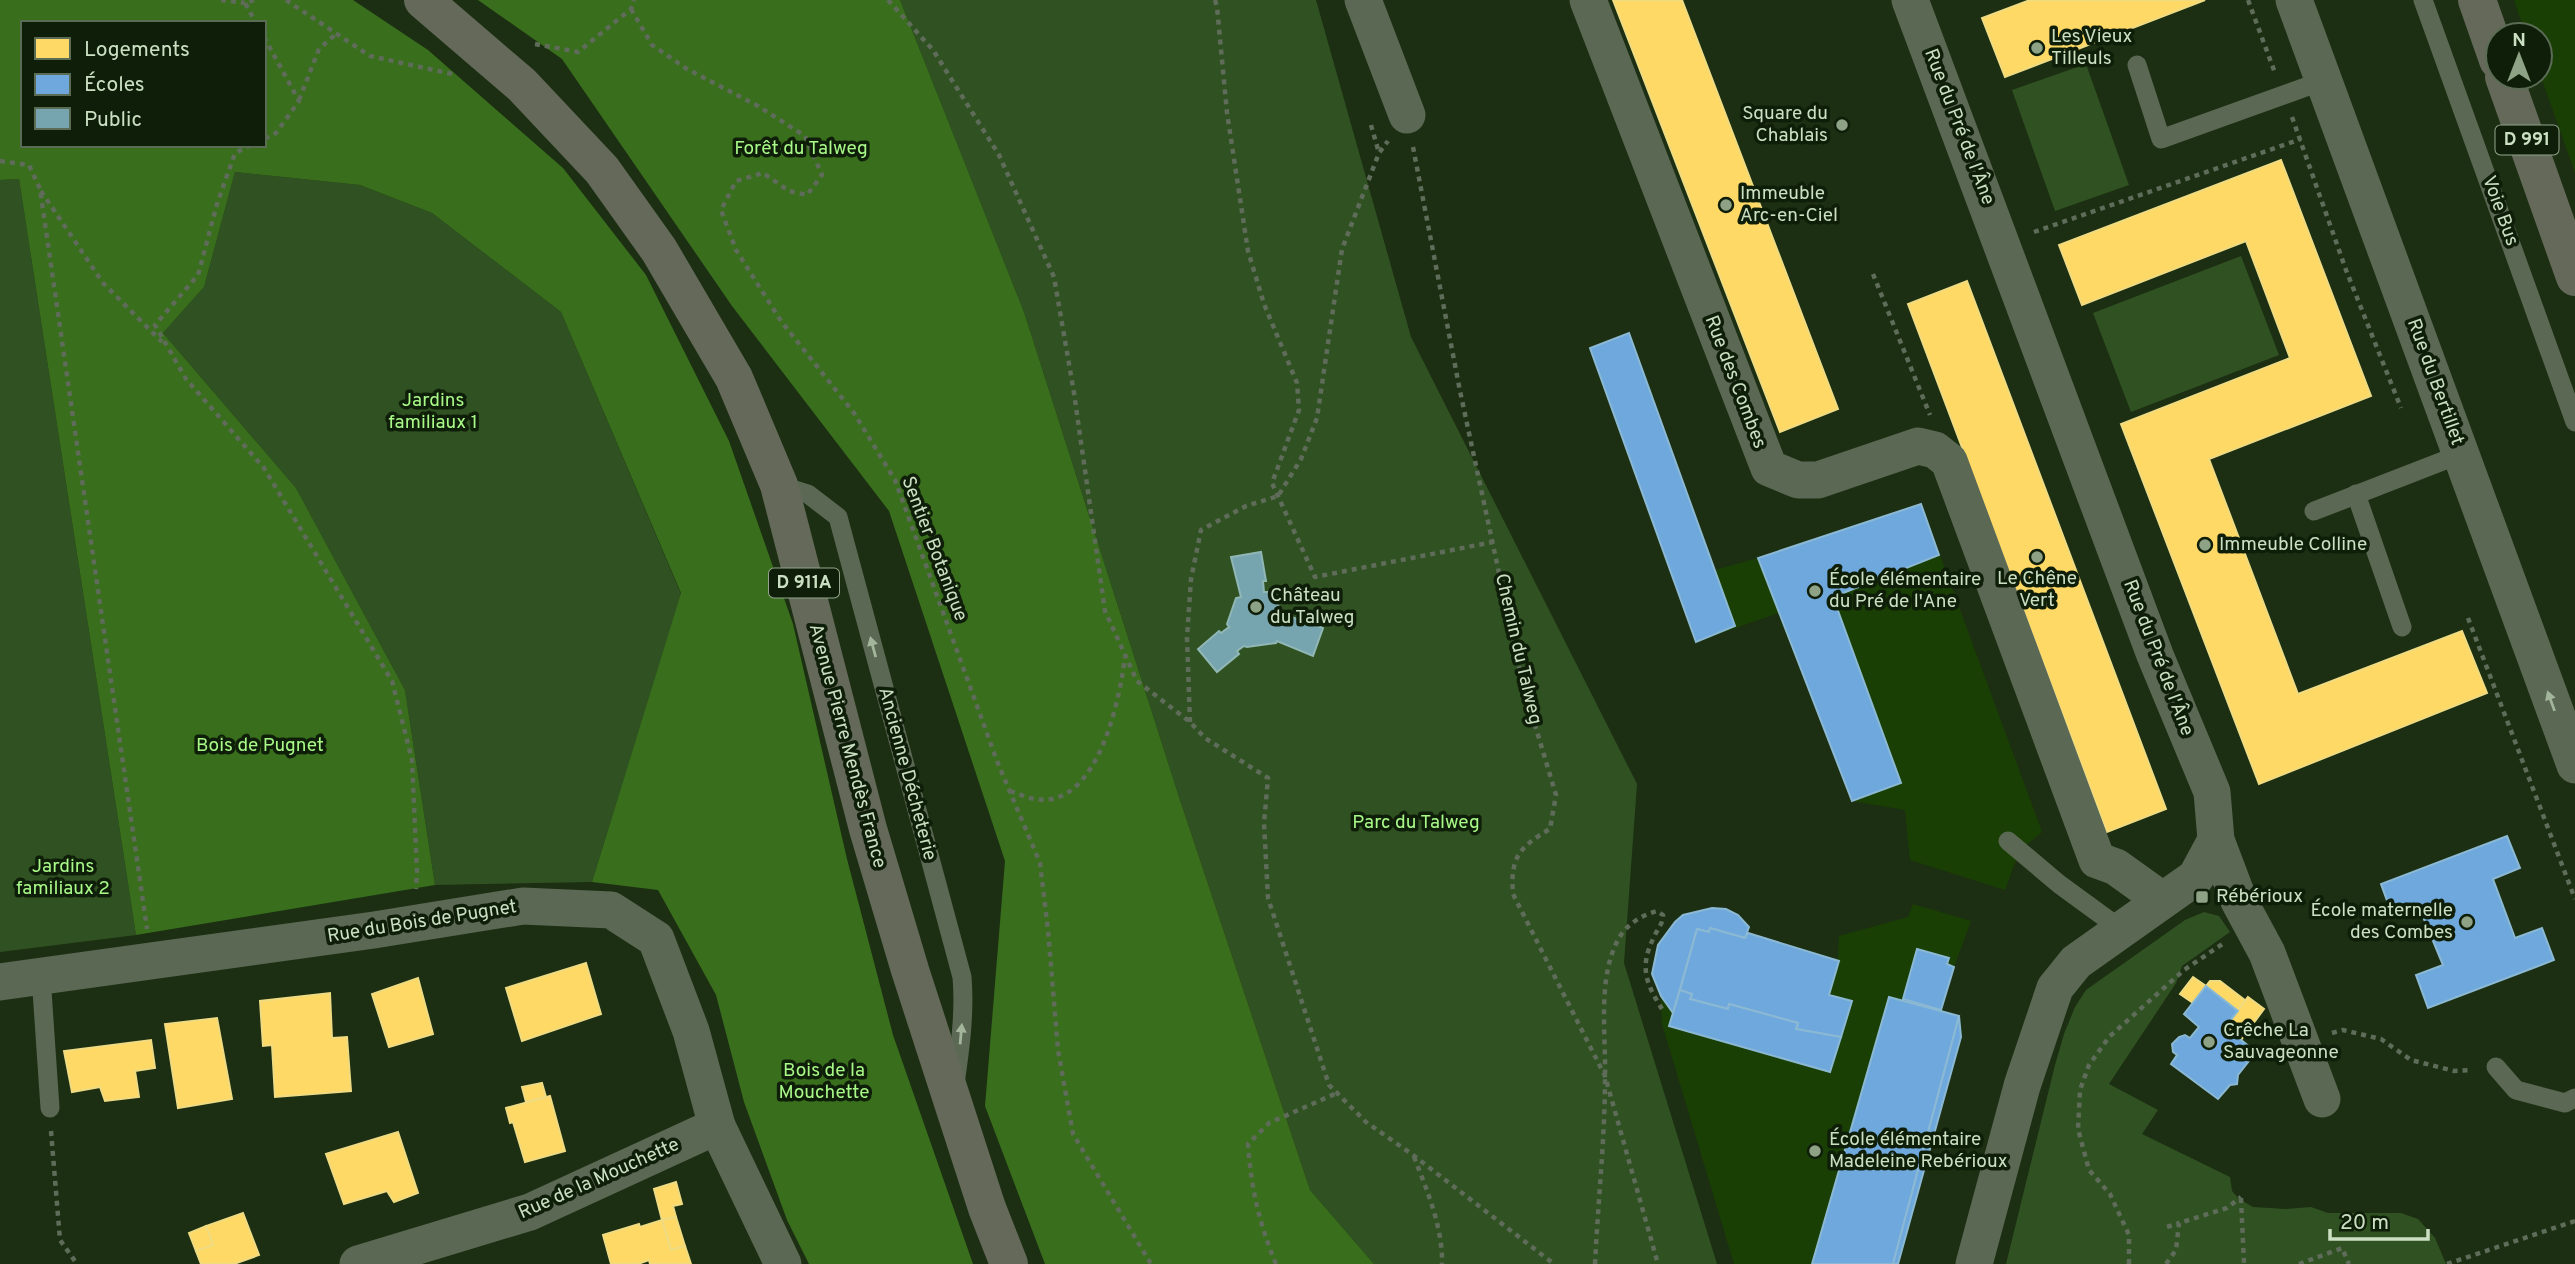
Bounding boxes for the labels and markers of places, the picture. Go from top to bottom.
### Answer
place label: Les Vieux Tilleuls [2051,25,2133,71]
marker: Les Vieux Tilleuls [2029,40,2045,56]
place label: Square du Chablais [1742,102,1828,148]
marker: Square du Chablais [1834,117,1850,133]
place label: Immeuble Arc-en-Ciel [1740,182,1838,228]
marker: Immeuble Arc-en-Ciel [1718,197,1734,213]
place label: Immeuble Colline [2219,533,2367,557]
marker: Immeuble Colline [2197,537,2213,553]
marker: Le Chêne Vert [2029,549,2045,565]
place label: École élémentaire du Pré de l'Ane [1829,567,1981,614]
place label: Le Chêne Vert [1997,567,2077,613]
marker: École élémentaire du Pré de l'Ane [1807,583,1823,599]
place label: Château du Talweg [1270,584,1355,630]
marker: Château du Talweg [1248,599,1264,615]
place label: Rébérioux [2216,885,2303,909]
marker: Rébérioux [2194,889,2210,905]
place label: École maternelle des Combes [2310,898,2453,945]
marker: École maternelle des Combes [2459,914,2475,930]
place label: Crêche La Sauvageonne [2223,1019,2339,1065]
marker: Crêche La Sauvageonne [2201,1034,2217,1050]
place label: École élémentaire Madeleine Rebérioux [1829,1127,2008,1174]
marker: École élémentaire Madeleine Rebérioux [1807,1143,1823,1159]

